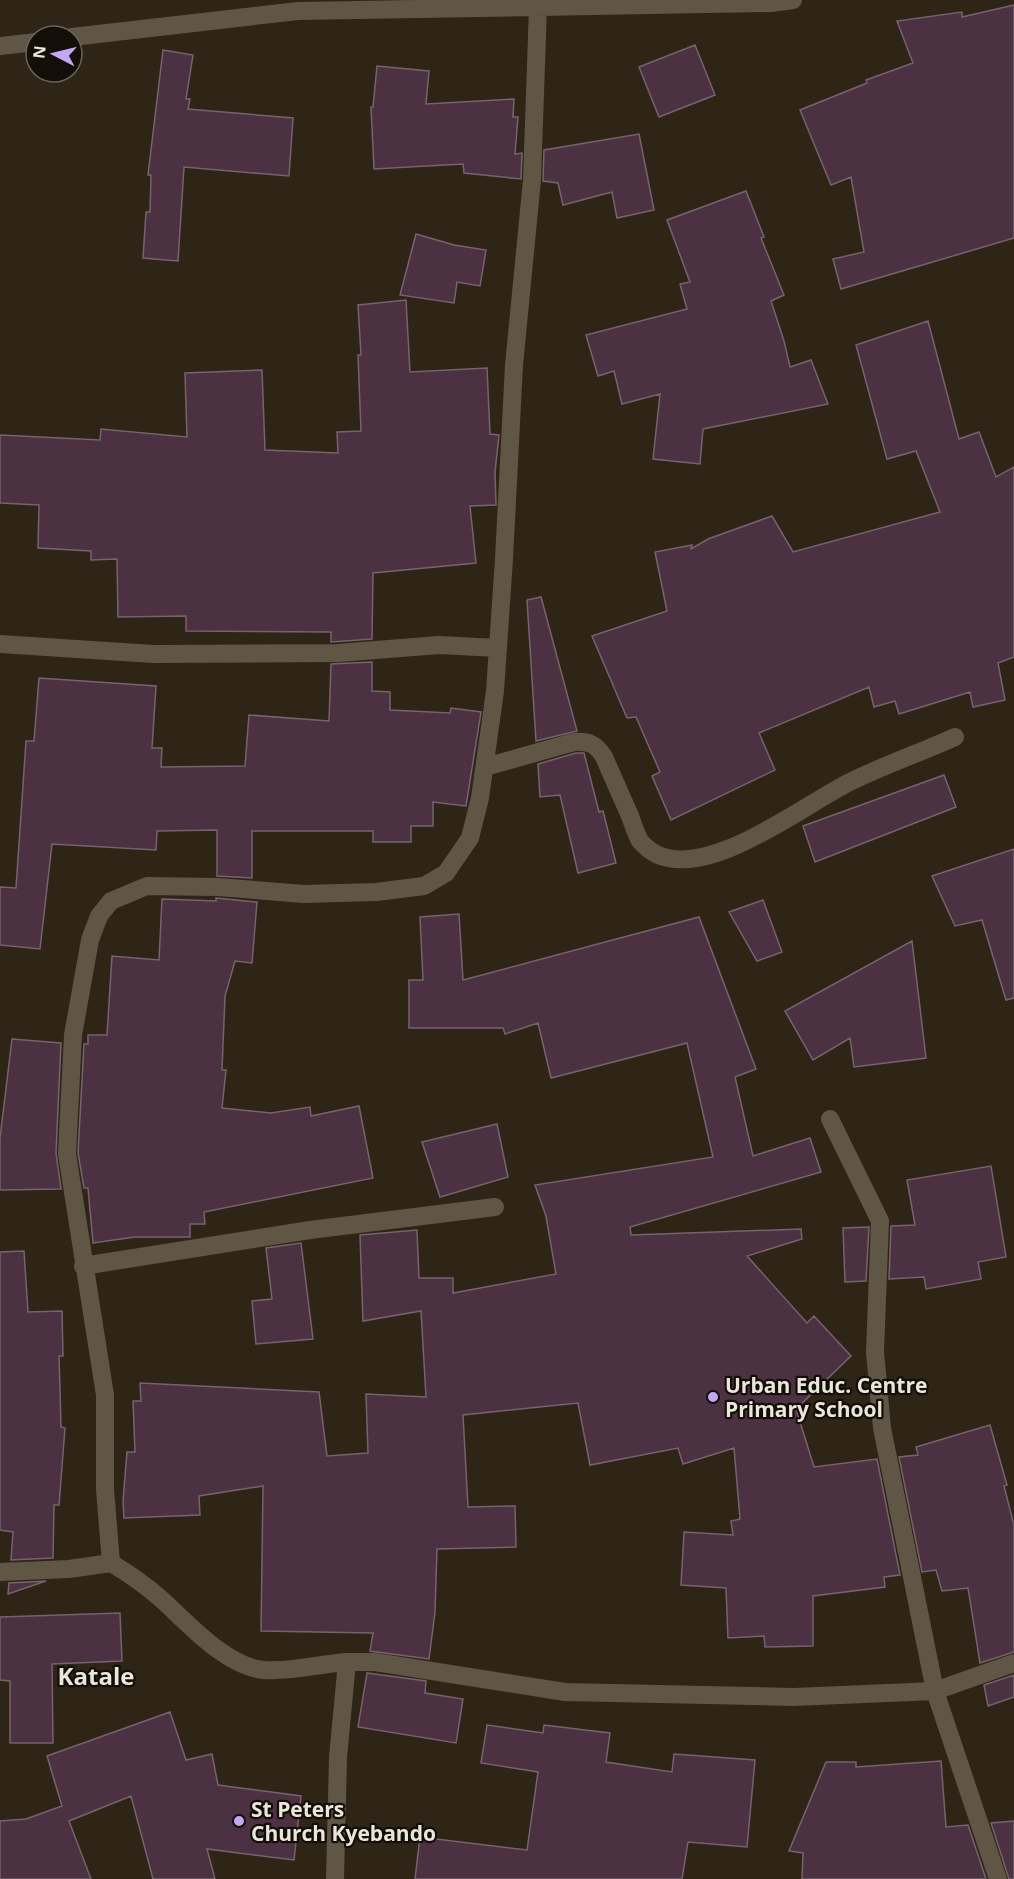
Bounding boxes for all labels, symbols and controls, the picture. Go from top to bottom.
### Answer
north arrow [24,24,84,84]
text: N [27,44,51,60]
place label: Urban Educ. Centre Primary School [725,1371,927,1423]
marker: Urban Educ. Centre Primary School [706,1390,720,1404]
district label: Katale [58,1659,134,1692]
place label: St Peters Church Kyebando [251,1795,436,1847]
marker: St Peters Church Kyebando [232,1814,246,1828]

